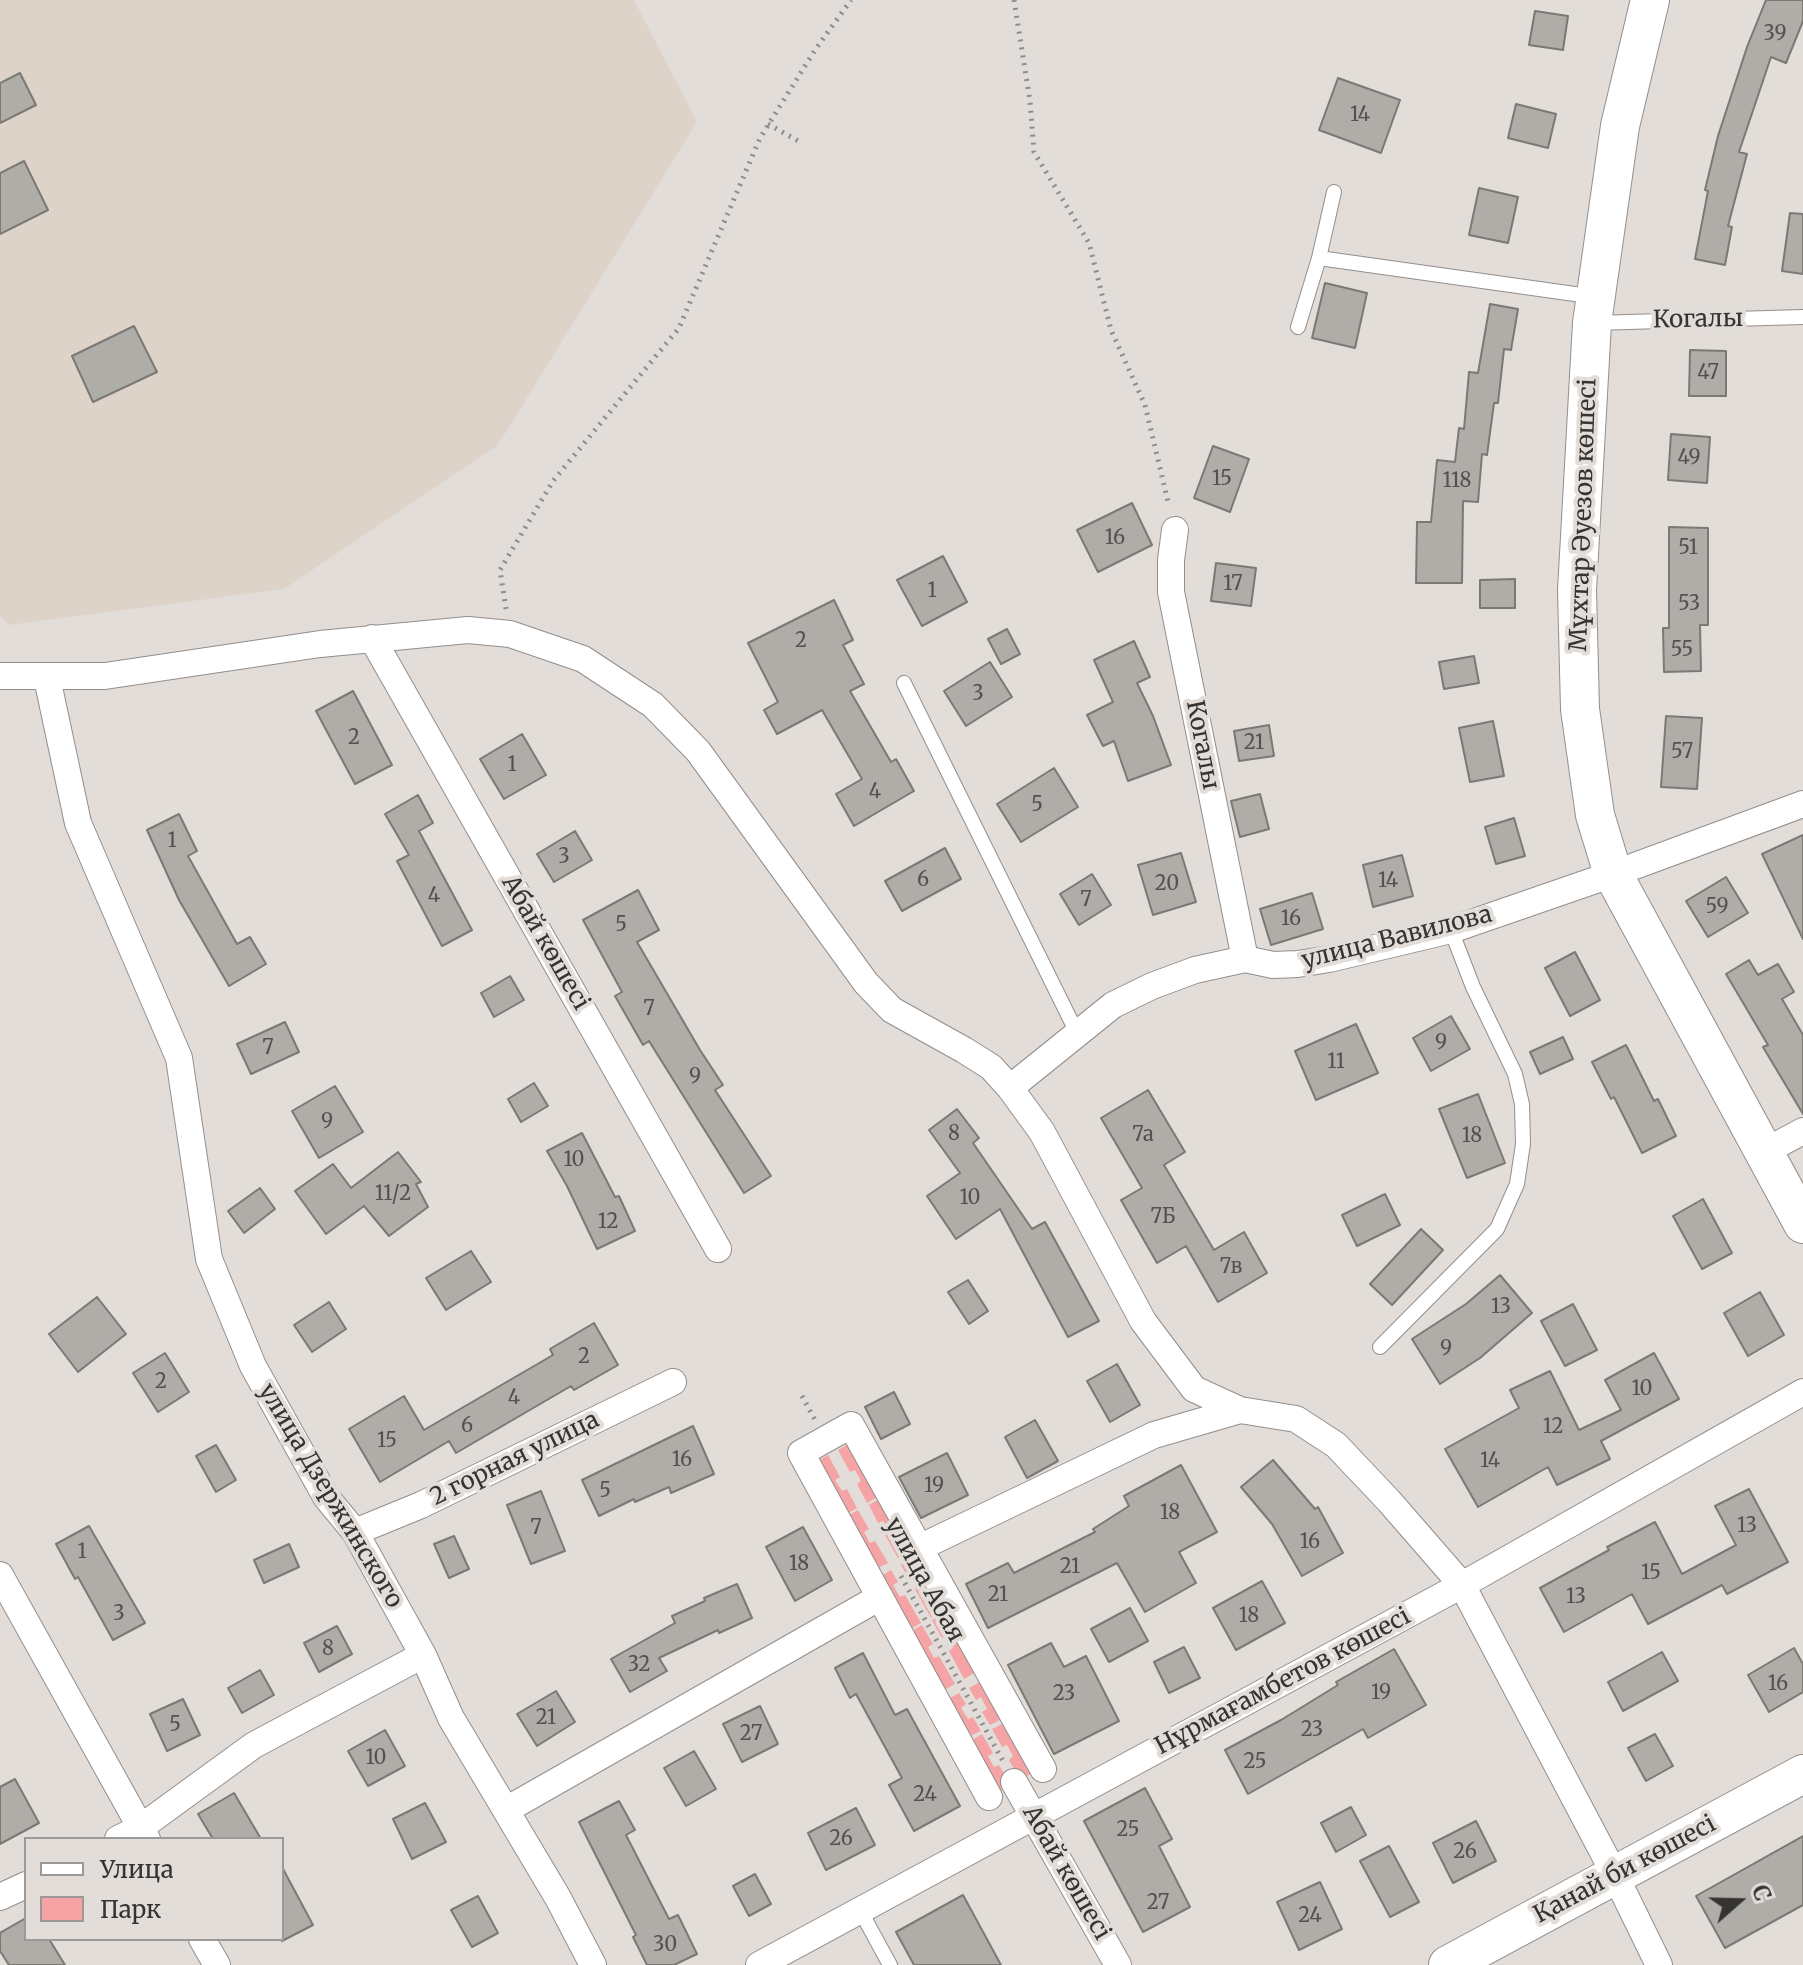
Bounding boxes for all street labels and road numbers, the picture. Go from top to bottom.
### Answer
street label: Когалы [1653,305,1743,335]
street label: Мұхтар Әуезов көшесі [1565,378,1603,652]
street label: Когалы [1179,698,1225,792]
street label: Абай көшесі [495,871,595,1015]
street label: улица Вавилова [1299,900,1495,976]
street label: улица Дзержинского [252,1379,408,1613]
street label: 2 горная улица [426,1406,604,1512]
street label: улица Абая [878,1513,970,1647]
street label: Нұрмағамбетов көшесі [1151,1602,1415,1762]
street label: Абай көшесі [1016,1801,1116,1945]
street label: Қанай би көшесі [1529,1810,1721,1930]

